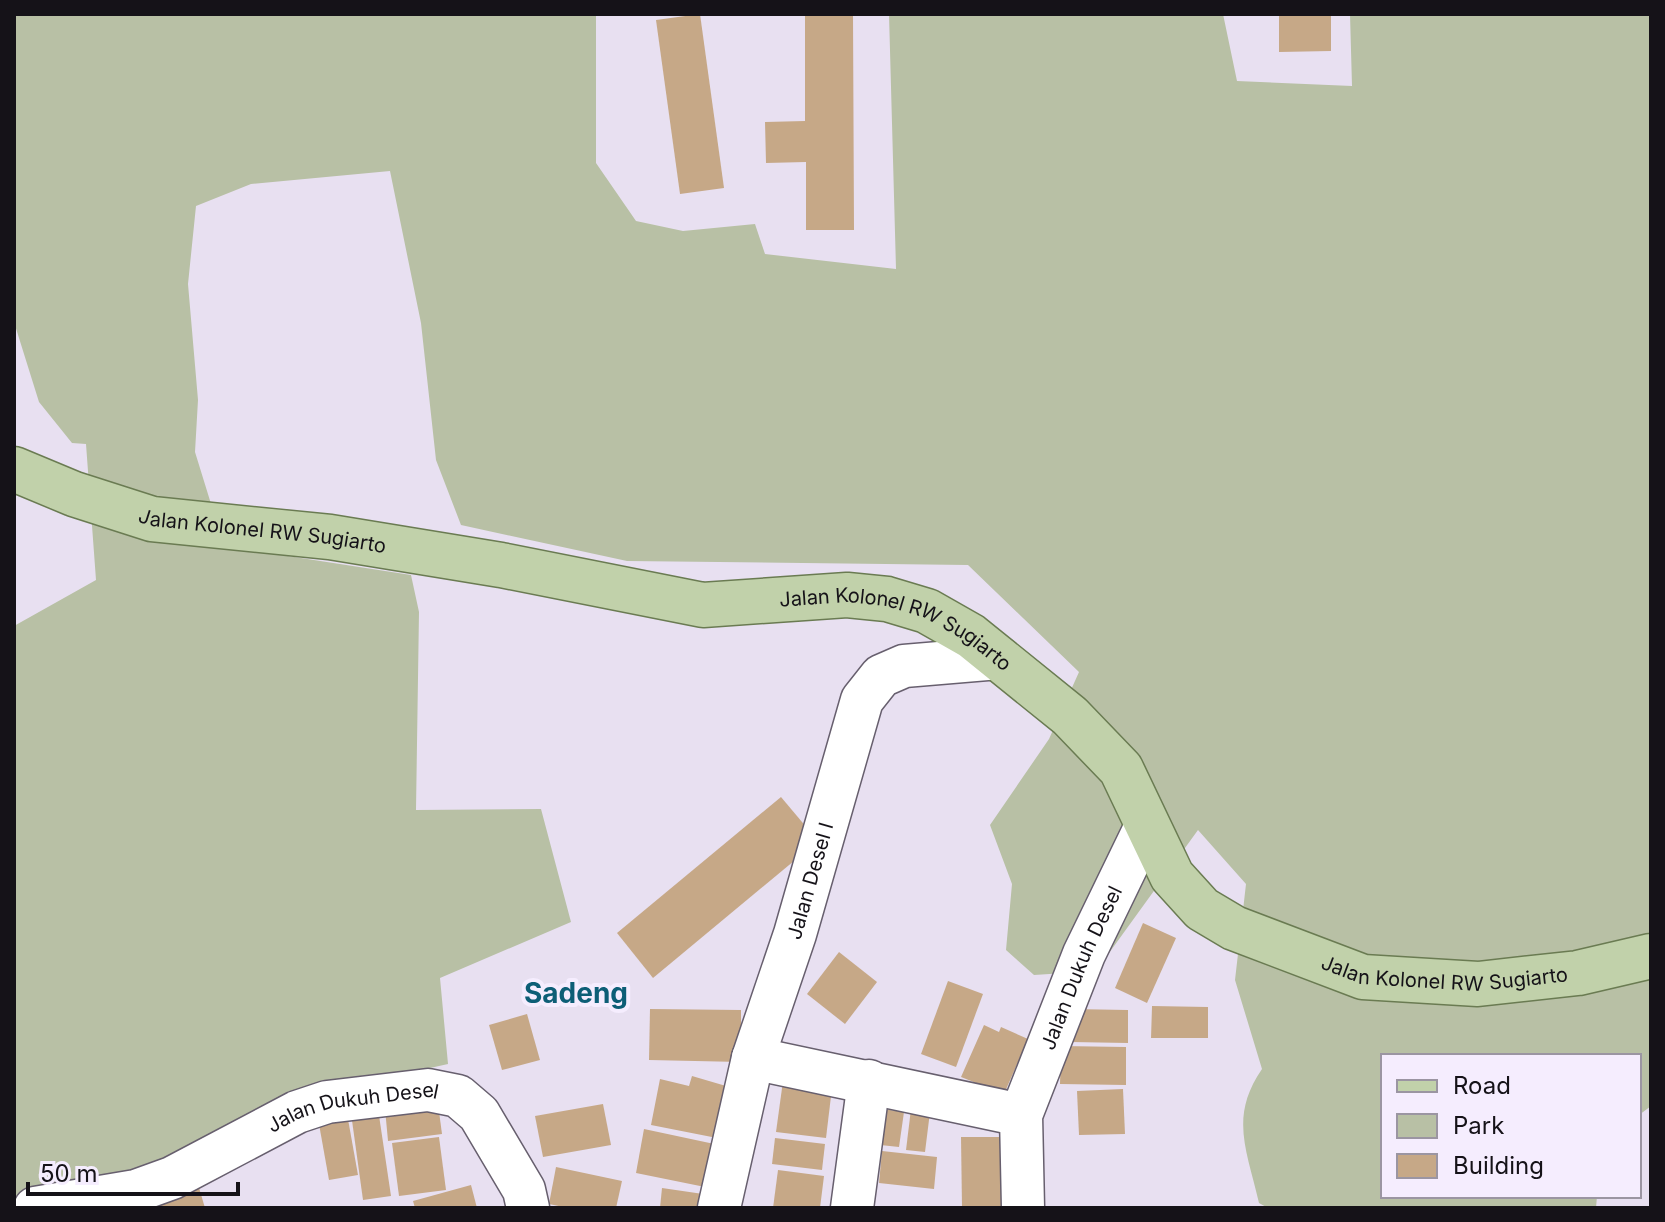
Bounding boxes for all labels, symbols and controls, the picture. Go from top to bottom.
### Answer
street label: Jalan Kolonel RW Sugiarto [136,503,388,558]
street label: Jalan Kolonel RW Sugiarto [778,583,1016,676]
street label: Jalan Desel I [782,820,838,942]
street label: Jalan Dukuh Desel [1036,882,1127,1053]
street label: Jalan Kolonel RW Sugiarto [1318,950,1569,996]
district label: Sadeng [524,976,628,1010]
legend [1381,1054,1641,1198]
text: Road [1453,1071,1511,1100]
street label: Jalan Dukuh Desel [263,1077,441,1138]
text: Park [1453,1111,1504,1140]
scale bar [28,1146,238,1196]
text: Building [1453,1151,1544,1180]
text: 50 m [40,1159,98,1188]

